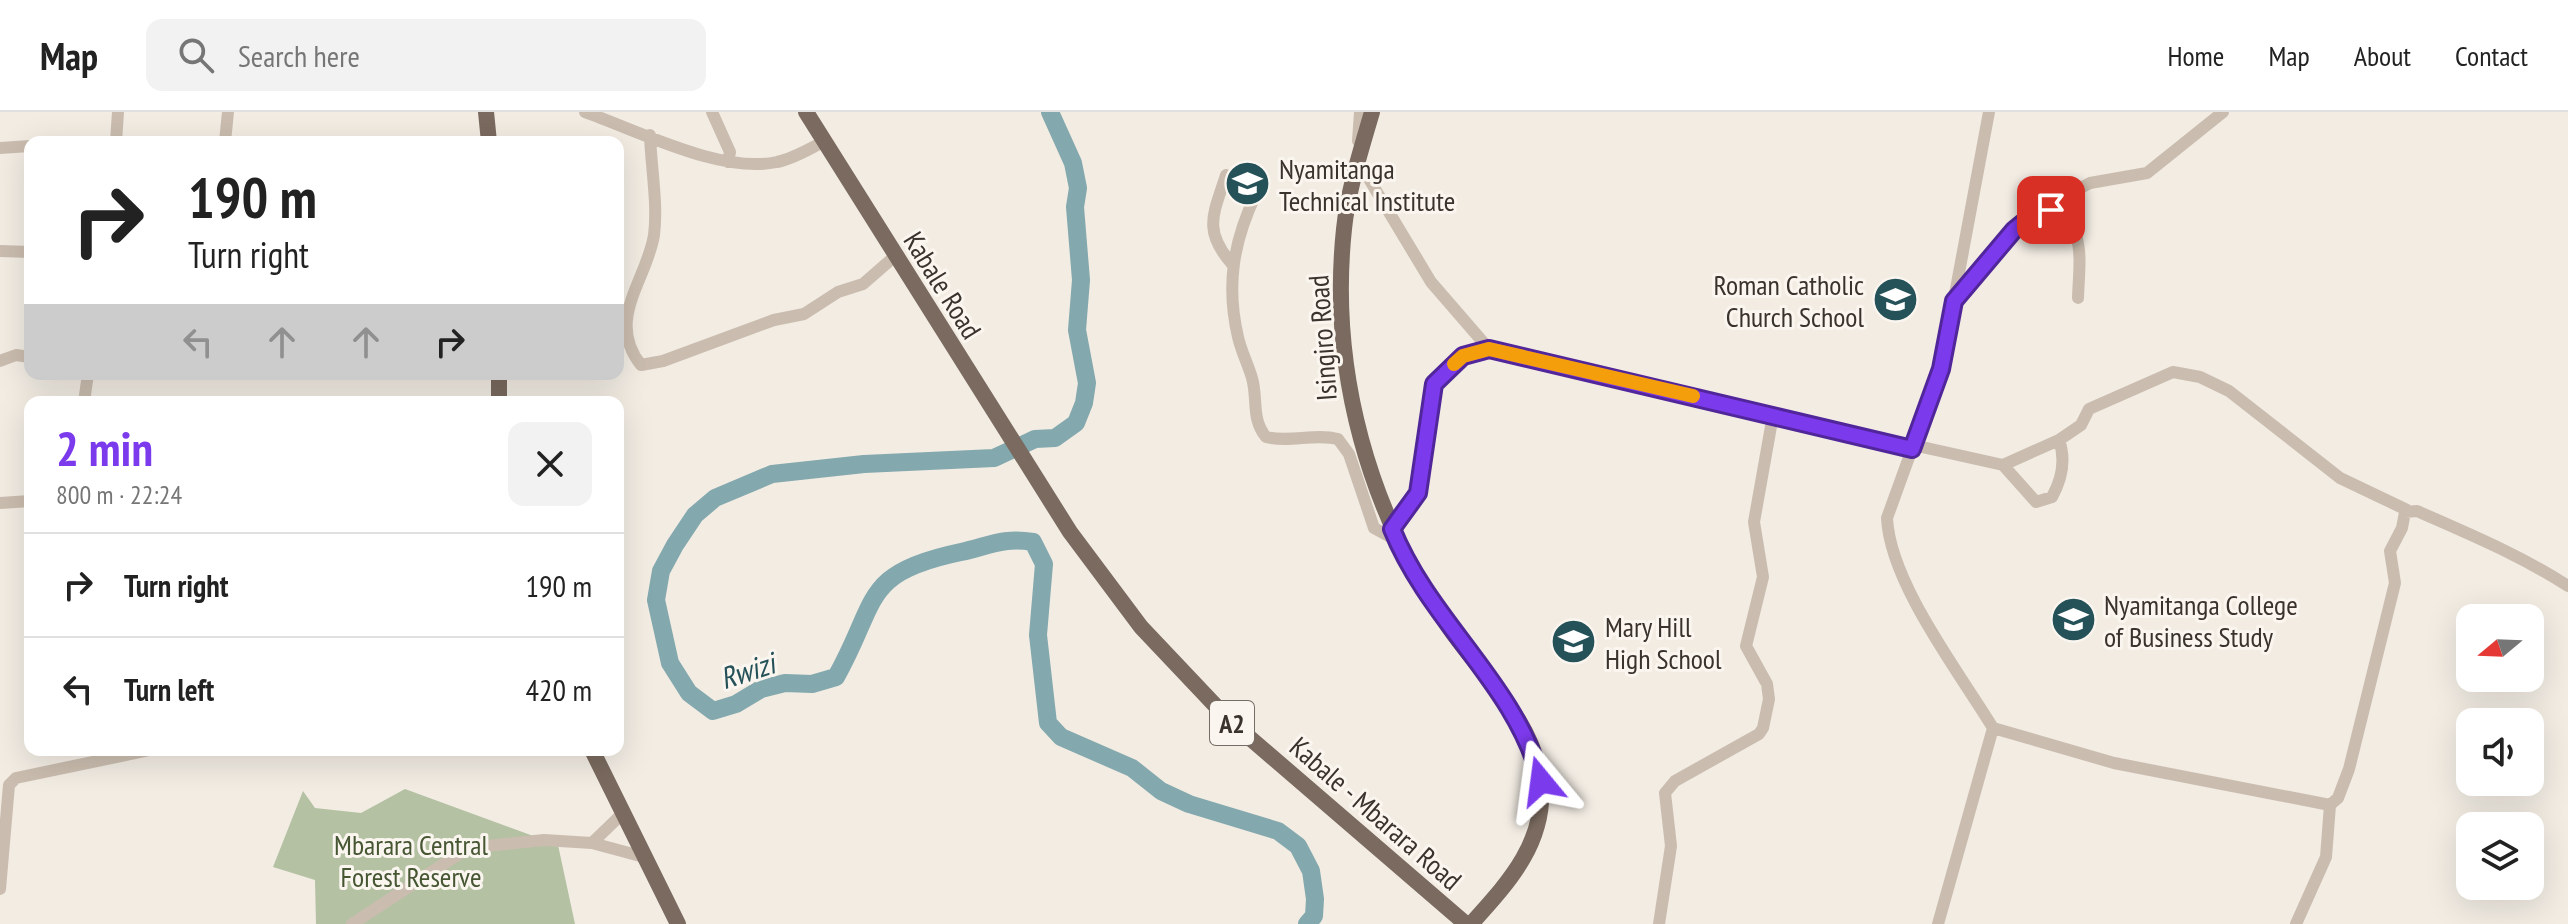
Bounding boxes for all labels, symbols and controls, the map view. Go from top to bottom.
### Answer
search box [146,19,706,91]
text: Map [40,31,98,80]
icon: search [174,33,218,77]
text: Search here [238,36,360,75]
text: Home [2168,37,2224,74]
text: Map [2268,37,2310,74]
text: About [2354,37,2411,74]
text: Contact [2455,37,2528,74]
place label: Nyamitanga Technical Institute [1279,150,1455,219]
school or university icon: Nyamitanga Technical Institute [1224,160,1272,208]
text: 190 m [188,161,317,233]
icon: right [56,168,160,272]
pin [2017,176,2085,244]
icon: arrive [2029,188,2073,232]
street label: Kabale Road [896,224,990,346]
text: Turn right [188,231,309,278]
place label: Roman Catholic Church School [1714,266,1864,335]
street label: Isingiro Road [1299,274,1345,402]
school or university icon: Roman Catholic Church School [1871,276,1919,324]
icon: left [176,320,220,364]
icon: ahead [260,320,304,364]
icon: ahead [344,320,388,364]
icon: right [428,320,472,364]
text: 2 min [56,417,153,479]
button: close [508,422,592,506]
text: 800 m · 22:24 [56,478,182,511]
icon: right [56,563,100,607]
text: Turn right [124,566,228,605]
text: 190 m [526,566,592,605]
place label: Nyamitanga College of Business Study [2104,586,2298,655]
school or university icon: Nyamitanga College of Business Study [2049,596,2097,644]
north arrow [2456,604,2544,692]
map controls [2456,604,2544,900]
place label: Mary Hill High School [1605,608,1722,677]
school or university icon: Mary Hill High School [1550,618,1598,666]
water label: Rwizi [715,642,783,697]
icon: left [56,667,100,711]
text: Turn left [124,670,214,709]
text: 420 m [526,670,592,709]
road number: A2 [1210,701,1254,745]
button: sound [2456,708,2544,796]
street label: Kabale - Mbarara Road [1282,728,1470,898]
position arrow [1499,739,1583,823]
button: layers [2456,812,2544,900]
park label: Mbarara Central Forest Reserve [334,826,488,895]

